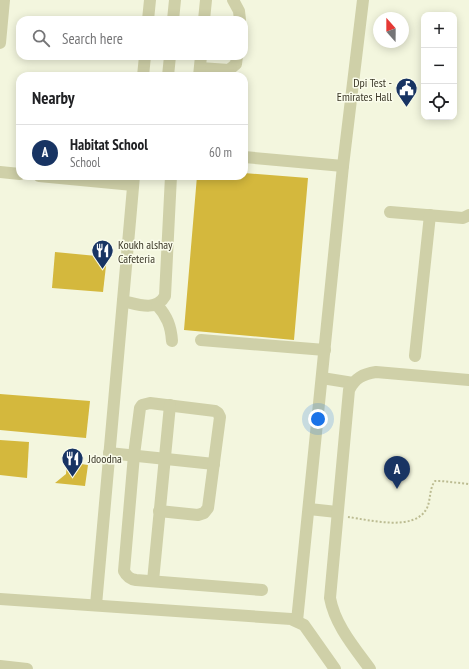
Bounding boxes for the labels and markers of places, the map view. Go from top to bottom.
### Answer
place label: Dpi Test - Emirates Hall [337,75,392,104]
public building icon: Dpi Test - Emirates Hall [394,76,420,109]
place label: Koukh alshay Cafeteria [118,237,173,266]
restaurant icon: Koukh alshay Cafeteria [89,238,115,271]
restaurant icon: Jdoodna [60,445,86,478]
place label: Jdoodna [87,451,122,466]
pin: A [384,456,410,489]

